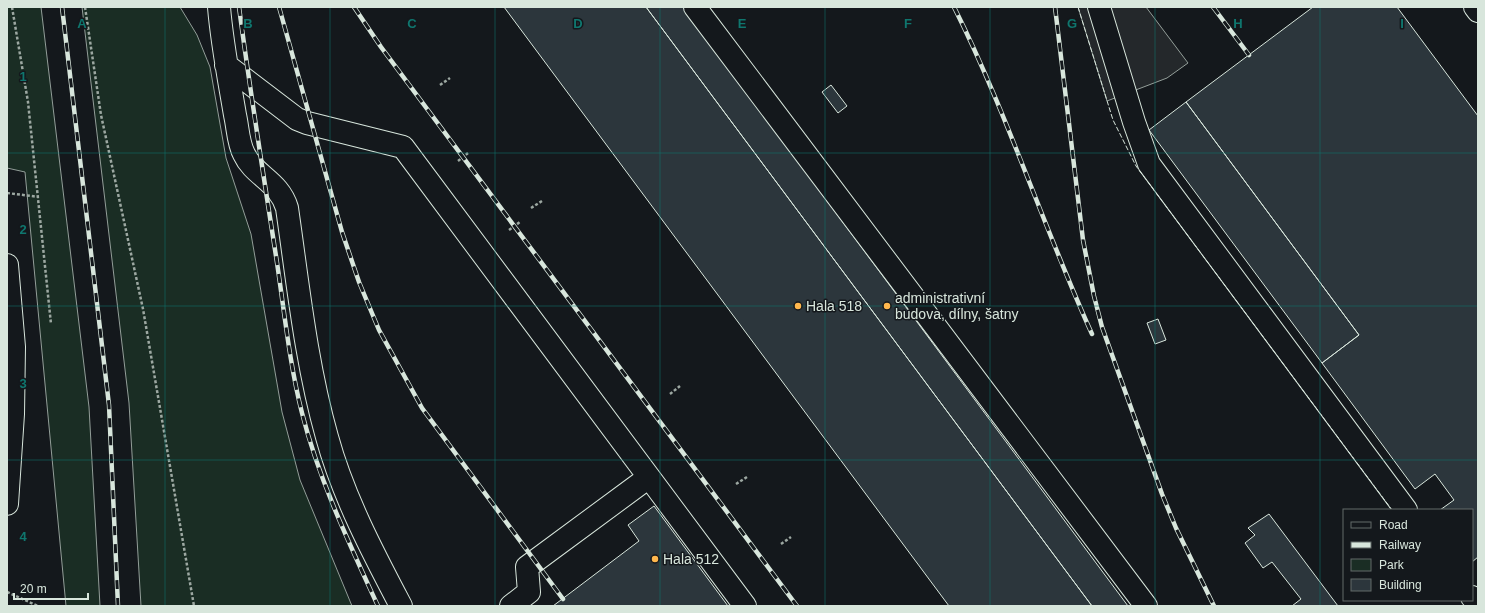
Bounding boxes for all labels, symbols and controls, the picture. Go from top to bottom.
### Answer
text: A [77,16,87,31]
text: B [243,16,253,31]
text: C [407,16,417,31]
text: D [573,16,583,31]
text: E [738,16,747,31]
text: F [904,16,912,31]
text: G [1067,16,1077,31]
text: H [1233,16,1243,31]
text: I [1400,16,1404,31]
text: 1 [19,69,27,84]
text: 2 [19,222,27,237]
place label: administrativní budova, dílny, šatny [895,290,1018,322]
place label: Hala 518 [806,298,862,314]
marker: Hala 518 [793,301,803,311]
marker: administrativní budova, dílny, šatny [882,301,892,311]
text: 3 [19,376,27,391]
legend [1343,509,1473,601]
text: Road [1379,518,1408,532]
text: 4 [19,529,27,544]
text: Railway [1379,538,1421,552]
place label: Hala 512 [663,551,719,567]
marker: Hala 512 [650,554,660,564]
text: Park [1379,558,1405,572]
scale bar [14,575,88,601]
text: Building [1379,578,1422,592]
text: 20 m [20,582,47,596]

